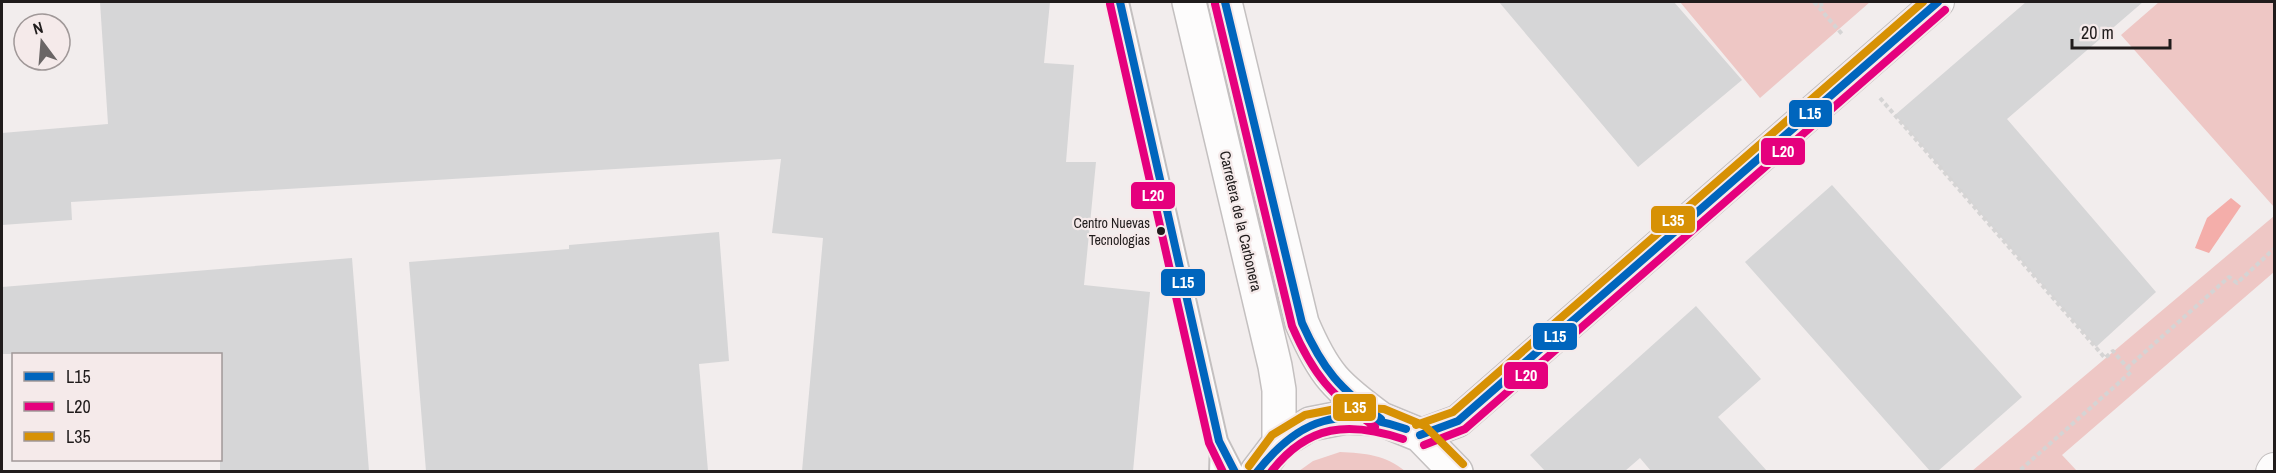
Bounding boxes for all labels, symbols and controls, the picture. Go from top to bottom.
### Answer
north arrow [12,12,72,72]
scale bar [2072,12,2170,50]
text: N [30,16,45,39]
text: 20 m [2081,20,2114,45]
line badge: L15 [1788,99,1833,128]
text: L15 [1799,102,1821,124]
line badge: L20 [1760,137,1806,166]
text: L20 [1772,140,1794,162]
street label: Carretera de la Carbonera [1215,149,1267,293]
line badge: L20 [1130,181,1176,210]
text: L20 [1142,184,1164,206]
line badge: L35 [1650,205,1696,234]
text: L35 [1662,209,1684,231]
place label: Centro Nuevas Tecnologias [1073,214,1150,249]
marker: Centro Nuevas Tecnologias [1155,225,1167,237]
line badge: L15 [1160,268,1206,297]
text: L15 [1172,271,1194,293]
line badge: L15 [1532,322,1578,351]
text: L15 [1544,325,1566,347]
legend [12,353,222,461]
line badge: L20 [1503,361,1549,390]
text: L15 [66,364,91,389]
text: L20 [1515,364,1537,386]
line badge: L35 [1332,393,1377,422]
text: L20 [66,394,91,419]
text: L35 [1344,396,1366,418]
text: L35 [66,424,91,449]

